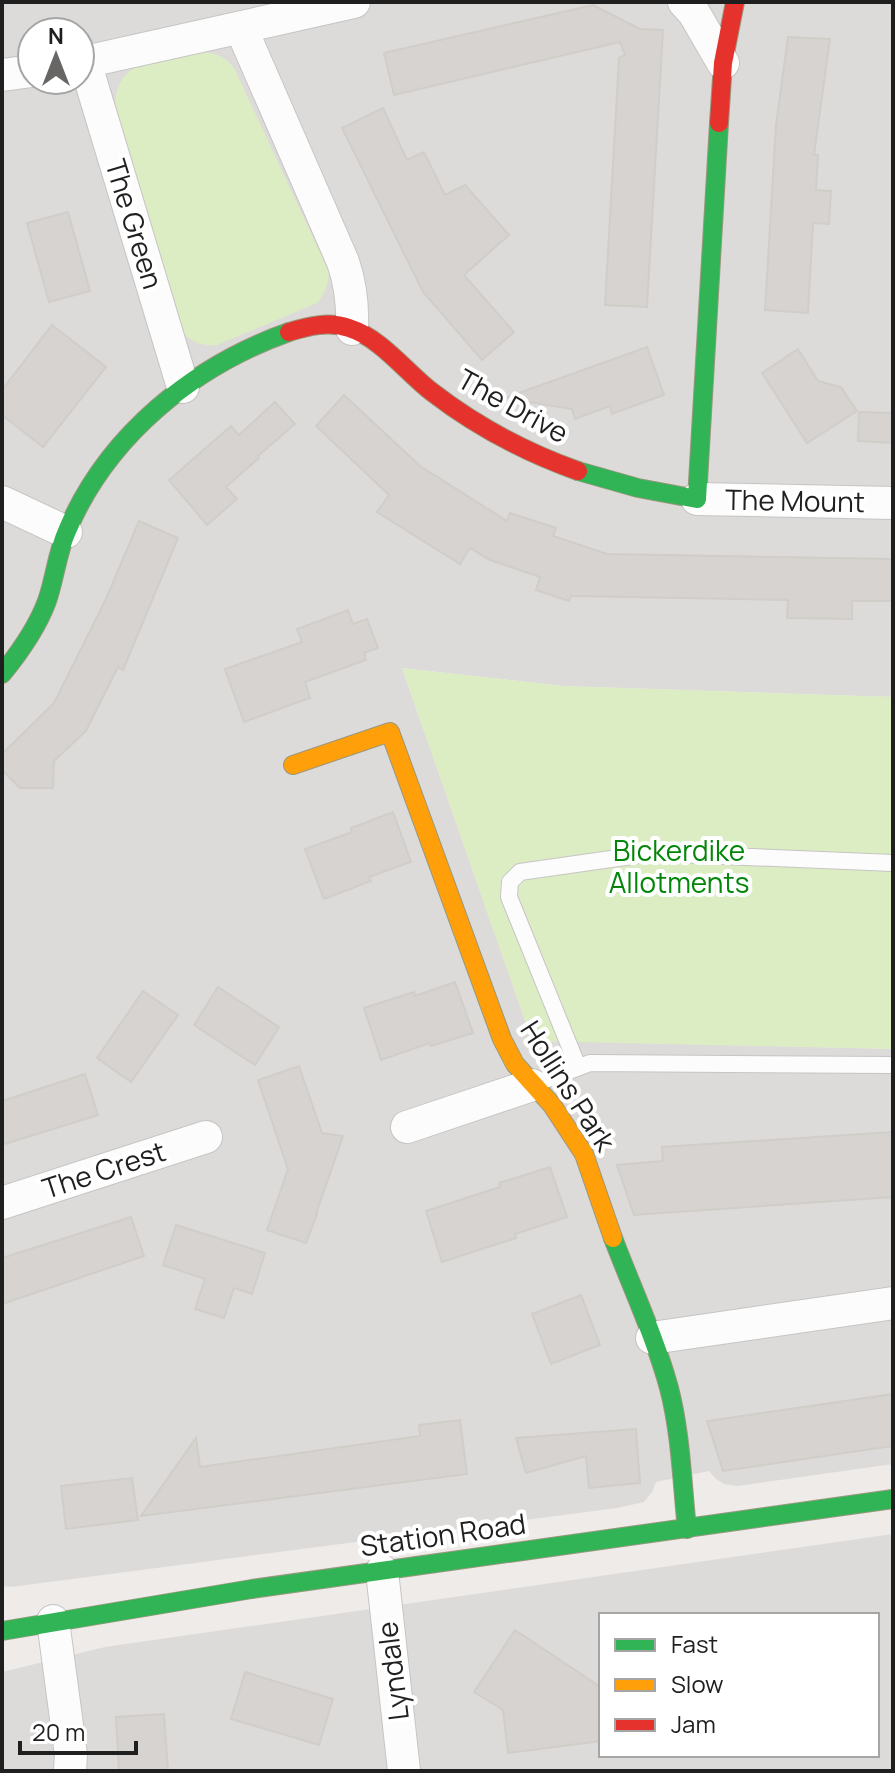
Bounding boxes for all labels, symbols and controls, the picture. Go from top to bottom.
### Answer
north arrow [16,16,96,96]
text: N [48,21,64,51]
street label: The Green [97,154,173,293]
street label: The Drive [451,359,576,451]
street label: The Mount [725,480,865,520]
park label: Bickerdike Allotments [609,831,749,901]
street label: Hollins Park [513,1013,626,1159]
street label: The Crest [37,1131,170,1207]
street label: Station Road [358,1504,528,1564]
legend [599,1613,879,1757]
street label: Lyndale [367,1620,417,1723]
text: Fast [671,1627,718,1660]
text: Slow [671,1667,724,1700]
scale bar [20,1705,136,1755]
text: Jam [671,1707,716,1740]
text: 20 m [32,1715,85,1748]

